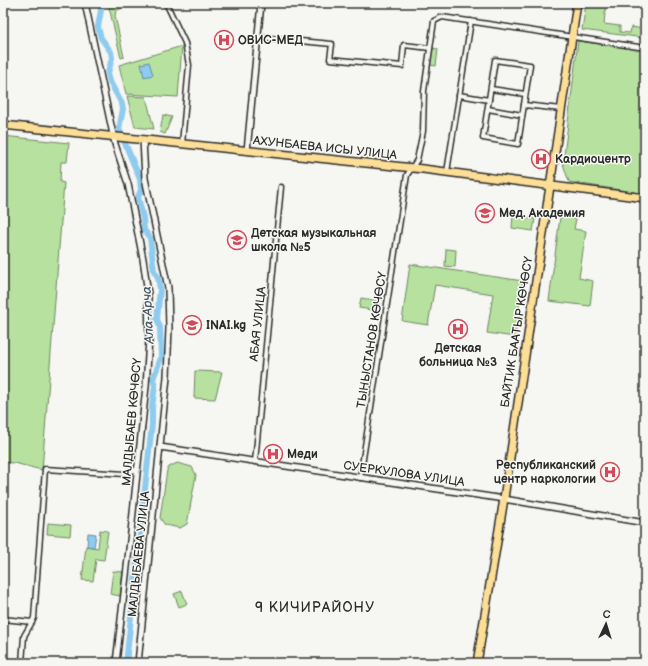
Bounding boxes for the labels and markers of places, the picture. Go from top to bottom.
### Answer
hospital icon: ОВИС-МЕД [213,29,235,51]
place label: ОВИС-МЕД [238,33,303,48]
hospital icon: Кардиоцентр [530,148,552,170]
place label: Кардиоцентр [555,152,631,167]
school or university icon: Мед. Академия [474,202,496,224]
place label: Мед. Академия [499,206,585,221]
place label: Детская музыкальная школа №5 [251,226,377,255]
school or university icon: Детская музыкальная школа №5 [226,229,248,251]
school or university icon: INAI.kg [181,314,203,336]
place label: INAI.kg [206,318,246,333]
hospital icon: Детская больница №3 [447,318,469,340]
place label: Детская больница №3 [419,341,497,370]
hospital icon: Меди [262,443,284,465]
place label: Меди [287,447,318,462]
place label: Республиканский центр наркологии [494,458,596,487]
hospital icon: Республиканский центр наркологии [599,461,621,483]

